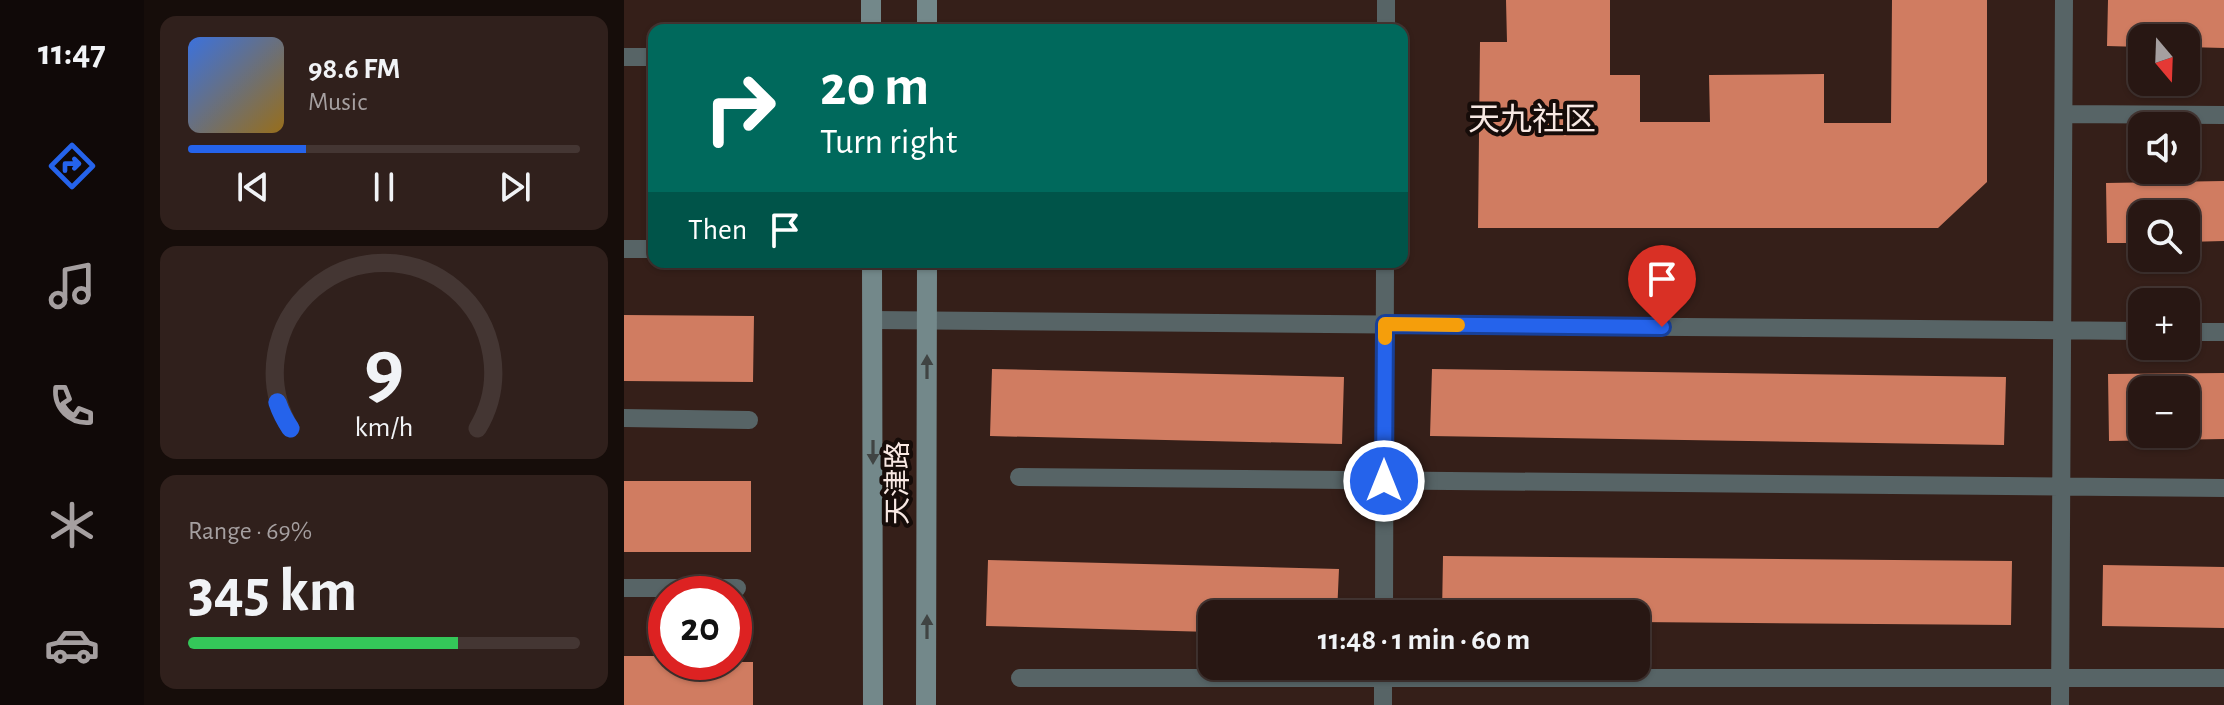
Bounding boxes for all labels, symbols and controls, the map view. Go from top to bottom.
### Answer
north arrow [2128,24,2200,96]
map controls [2128,24,2200,448]
text: 11:47 [38,35,106,71]
text: 98.6 FM [308,54,400,84]
icon: right [688,56,792,160]
text: 20 m [820,59,929,115]
text: Music [308,89,367,115]
district label: 天九社区 [1468,102,1596,136]
button: sound [2128,112,2200,184]
text: Turn right [820,124,957,160]
icon: directions [44,138,100,194]
icon: previous [231,165,275,209]
icon: pause [362,165,406,209]
icon: next [493,165,537,209]
button: search [2128,200,2200,272]
icon: arrive [763,208,807,252]
text: Then [688,215,747,245]
pin [1628,245,1696,327]
icon: arrive [1640,257,1684,301]
icon: music [44,258,100,314]
button: + [2128,288,2200,360]
text: 9 [364,327,404,411]
one-way arrow [921,354,933,379]
button: − [2128,376,2200,448]
icon: phone [44,378,100,434]
text: km/h [355,413,413,442]
position arrow [1342,439,1426,523]
one-way arrow [867,440,879,465]
street label: 天津路 [883,441,913,525]
icon: climate [44,497,100,553]
text: Range · 69% [188,518,312,544]
text: 345 km [188,562,357,622]
speed limit sign: 20 [648,576,752,680]
one-way arrow [921,614,933,639]
icon: car [44,617,100,673]
text: 11:48 · 1 min · 60 m [1318,625,1530,655]

